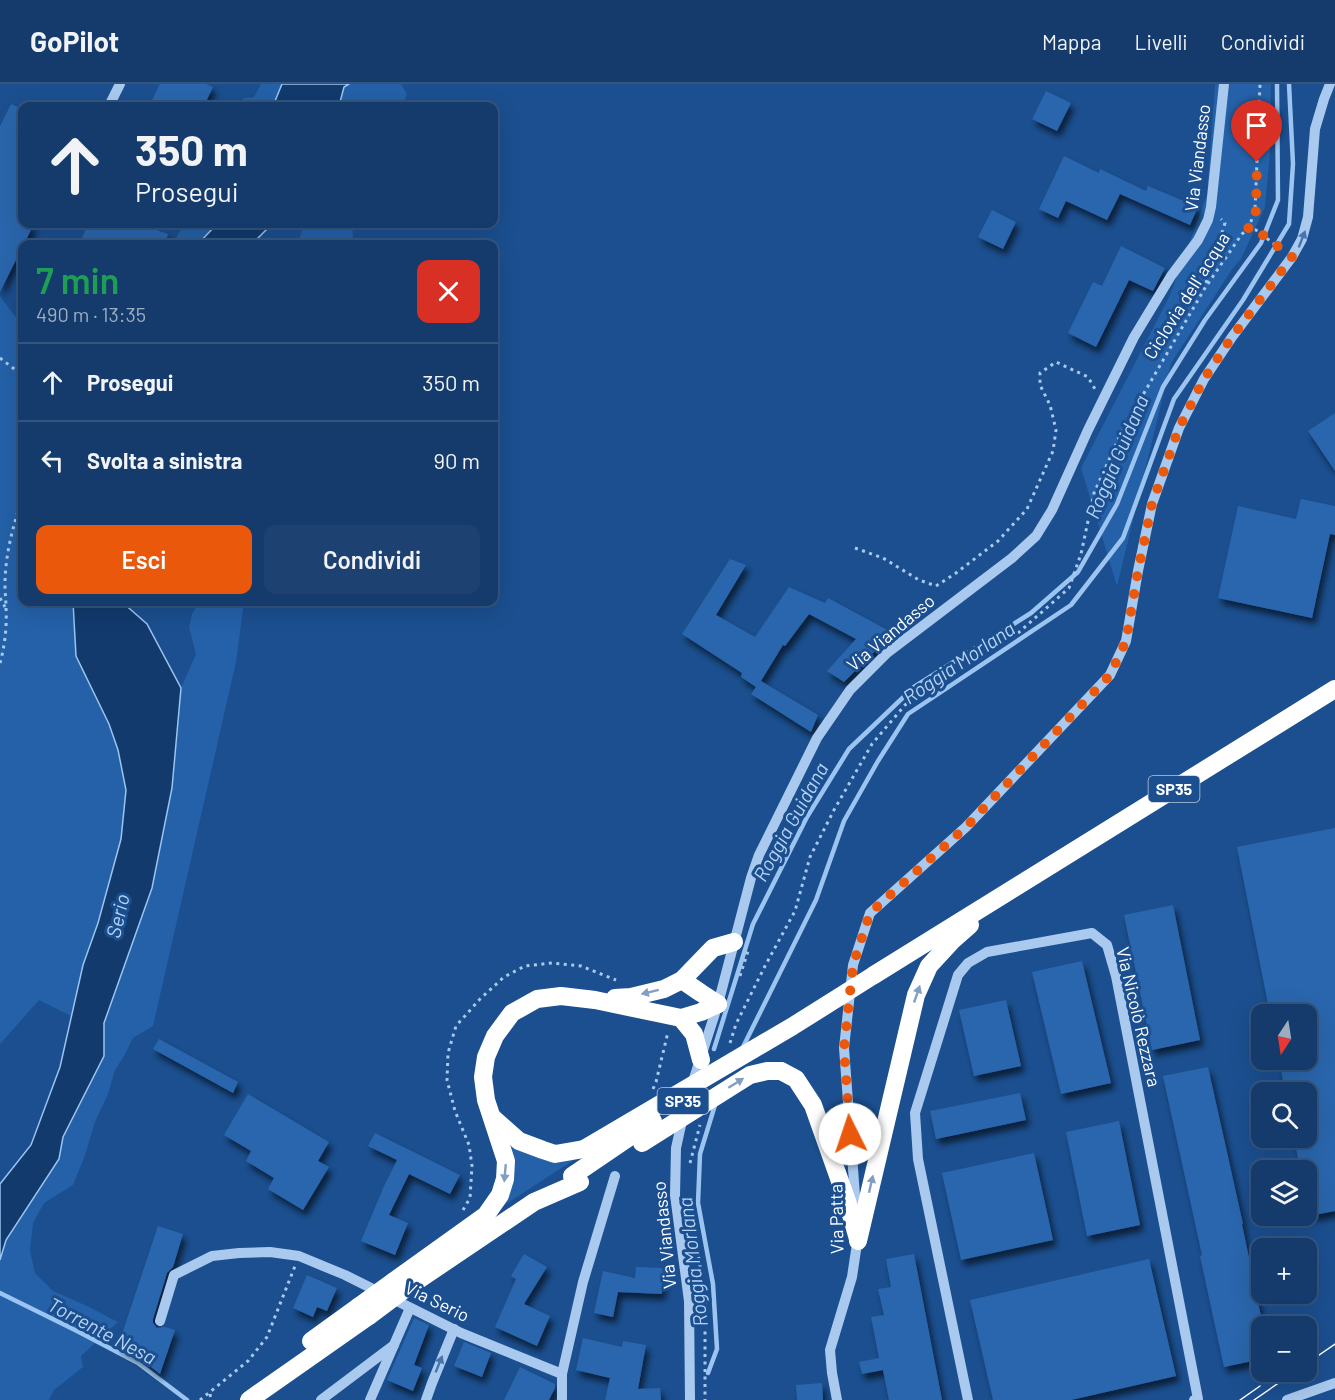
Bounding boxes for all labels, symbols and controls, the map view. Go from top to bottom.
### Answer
text: GoPilot [30,24,119,58]
text: Mappa [1042,29,1102,54]
text: Livelli [1135,29,1188,54]
text: Condividi [1221,29,1305,54]
pin [1231,100,1282,162]
street label: Via Viandasso [1180,103,1214,213]
icon: arrive [1240,109,1273,142]
text: 350 m [135,124,248,174]
icon: ahead [36,126,114,204]
text: Prosegui [135,175,239,207]
street label: Ciclovia dell' acqua [1138,228,1234,363]
one-way arrow [1297,229,1307,247]
text: 7 min [36,258,119,301]
button: close [417,260,480,323]
text: 490 m · 13:35 [36,302,146,326]
icon: ahead [36,366,69,399]
text: Prosegui [87,369,173,395]
text: 350 m [422,369,480,395]
water label: Roggia Guidana [1079,391,1153,522]
icon: left [36,444,69,477]
text: Svolta a sinistra [87,447,242,473]
text: 90 m [434,447,480,473]
button: Esci [36,525,252,594]
button: Condividi [264,525,480,594]
street label: Via Viandasso [842,589,939,675]
water label: Roggia Morlana [898,616,1019,709]
water label: Roggia Guidana [748,758,833,885]
road number: SP35 [1148,776,1200,802]
water label: Serio [100,892,134,940]
street label: Via Nicolò Rezzara [1112,945,1166,1089]
one-way arrow [913,985,923,1003]
one-way arrow [641,988,660,998]
north arrow [1251,1004,1317,1070]
map controls [1251,1004,1317,1382]
one-way arrow [728,1078,744,1089]
button: search [1251,1082,1317,1148]
road number: SP35 [658,1088,708,1114]
position arrow [818,1102,882,1166]
button: layers [1251,1160,1317,1226]
one-way arrow [500,1164,510,1183]
one-way arrow [867,1174,877,1193]
street label: Via Viandasso [647,1180,681,1290]
street label: Via Patta [824,1184,848,1254]
water label: Roggia Morlana [672,1196,712,1328]
button: + [1251,1238,1317,1304]
street label: Via Serio [402,1276,473,1326]
water label: Torrente Nesa [44,1292,161,1369]
button: − [1251,1316,1317,1382]
one-way arrow [434,1355,444,1373]

